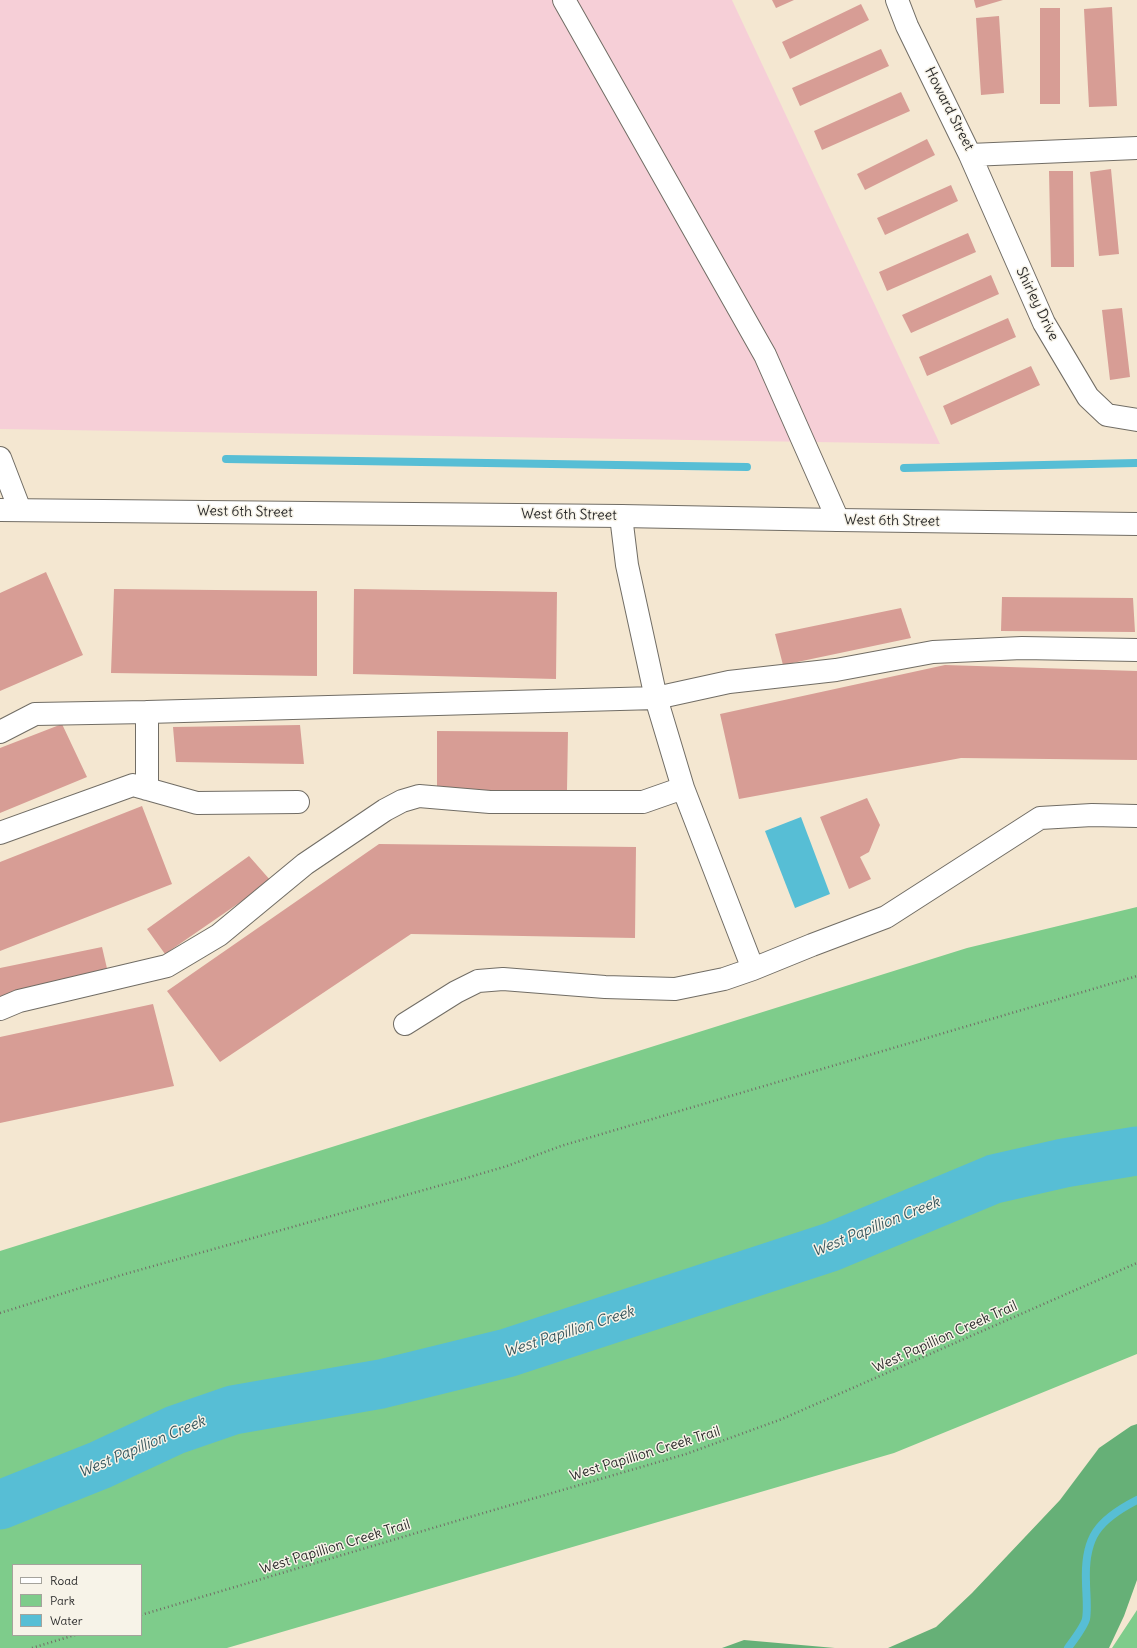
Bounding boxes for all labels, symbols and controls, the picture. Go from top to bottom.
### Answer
street label: Howard Street [921,64,977,154]
street label: Shirley Drive [1012,264,1062,344]
street label: West 6th Street [197,503,293,521]
street label: West 6th Street [521,506,617,524]
street label: West 6th Street [844,512,940,530]
water label: West Papillion Creek [810,1193,942,1261]
street label: West Papillion Creek Trail [870,1298,1020,1376]
water label: West Papillion Creek [502,1302,636,1362]
water label: West Papillion Creek [76,1412,208,1482]
street label: West Papillion Creek Trail [568,1423,722,1485]
street label: West Papillion Creek Trail [258,1516,412,1578]
legend [12,1564,142,1636]
text: Road [50,1573,78,1588]
text: Park [50,1593,75,1608]
text: Water [50,1613,83,1628]

